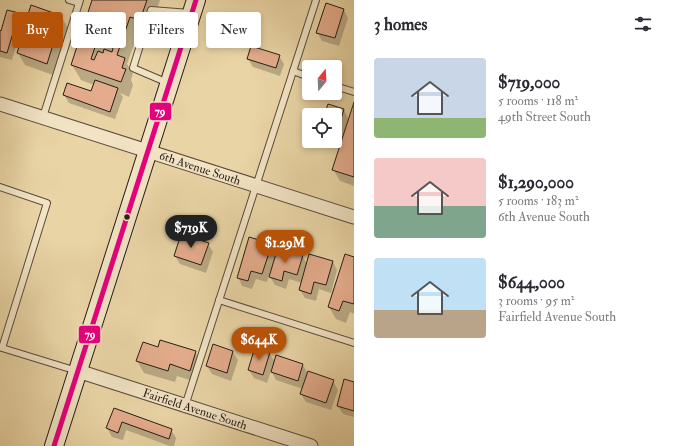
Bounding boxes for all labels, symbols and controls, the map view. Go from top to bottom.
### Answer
chip: Buy [12,12,63,48]
chip: Rent [71,12,126,48]
chip: Filters [134,12,198,48]
chip: New [206,12,261,48]
icon: filters [632,13,654,35]
text: 3 homes [374,14,427,35]
north arrow [302,60,342,100]
map controls [302,60,342,148]
text: $719,000 [498,72,560,93]
icon: home [406,74,454,122]
text: 5 rooms · 118 m² [498,93,578,109]
line badge: 79 [149,102,172,121]
text: 79 [155,105,166,118]
button: locate [302,108,342,148]
text: 49th Street South [498,109,591,125]
street label: 6th Avenue South [157,148,243,189]
text: $1,290,000 [498,172,574,193]
icon: home [406,174,454,222]
text: 5 rooms · 183 m² [498,193,579,209]
text: 6th Avenue South [498,209,590,225]
unlabelled marker [122,212,132,222]
pin: $719K [163,215,219,249]
text: $719K [174,220,208,236]
pin: $1.29M [252,230,318,264]
text: $1.29M [265,235,305,251]
text: $644,000 [498,272,565,293]
icon: home [406,274,454,322]
text: 3 rooms · 95 m² [498,293,574,309]
text: Fairfield Avenue South [498,309,616,325]
line badge: 79 [78,325,101,344]
pin: $644K [231,327,287,361]
text: 79 [85,328,96,341]
text: $644K [240,332,278,348]
street label: Fairfield Avenue South [141,386,250,434]

